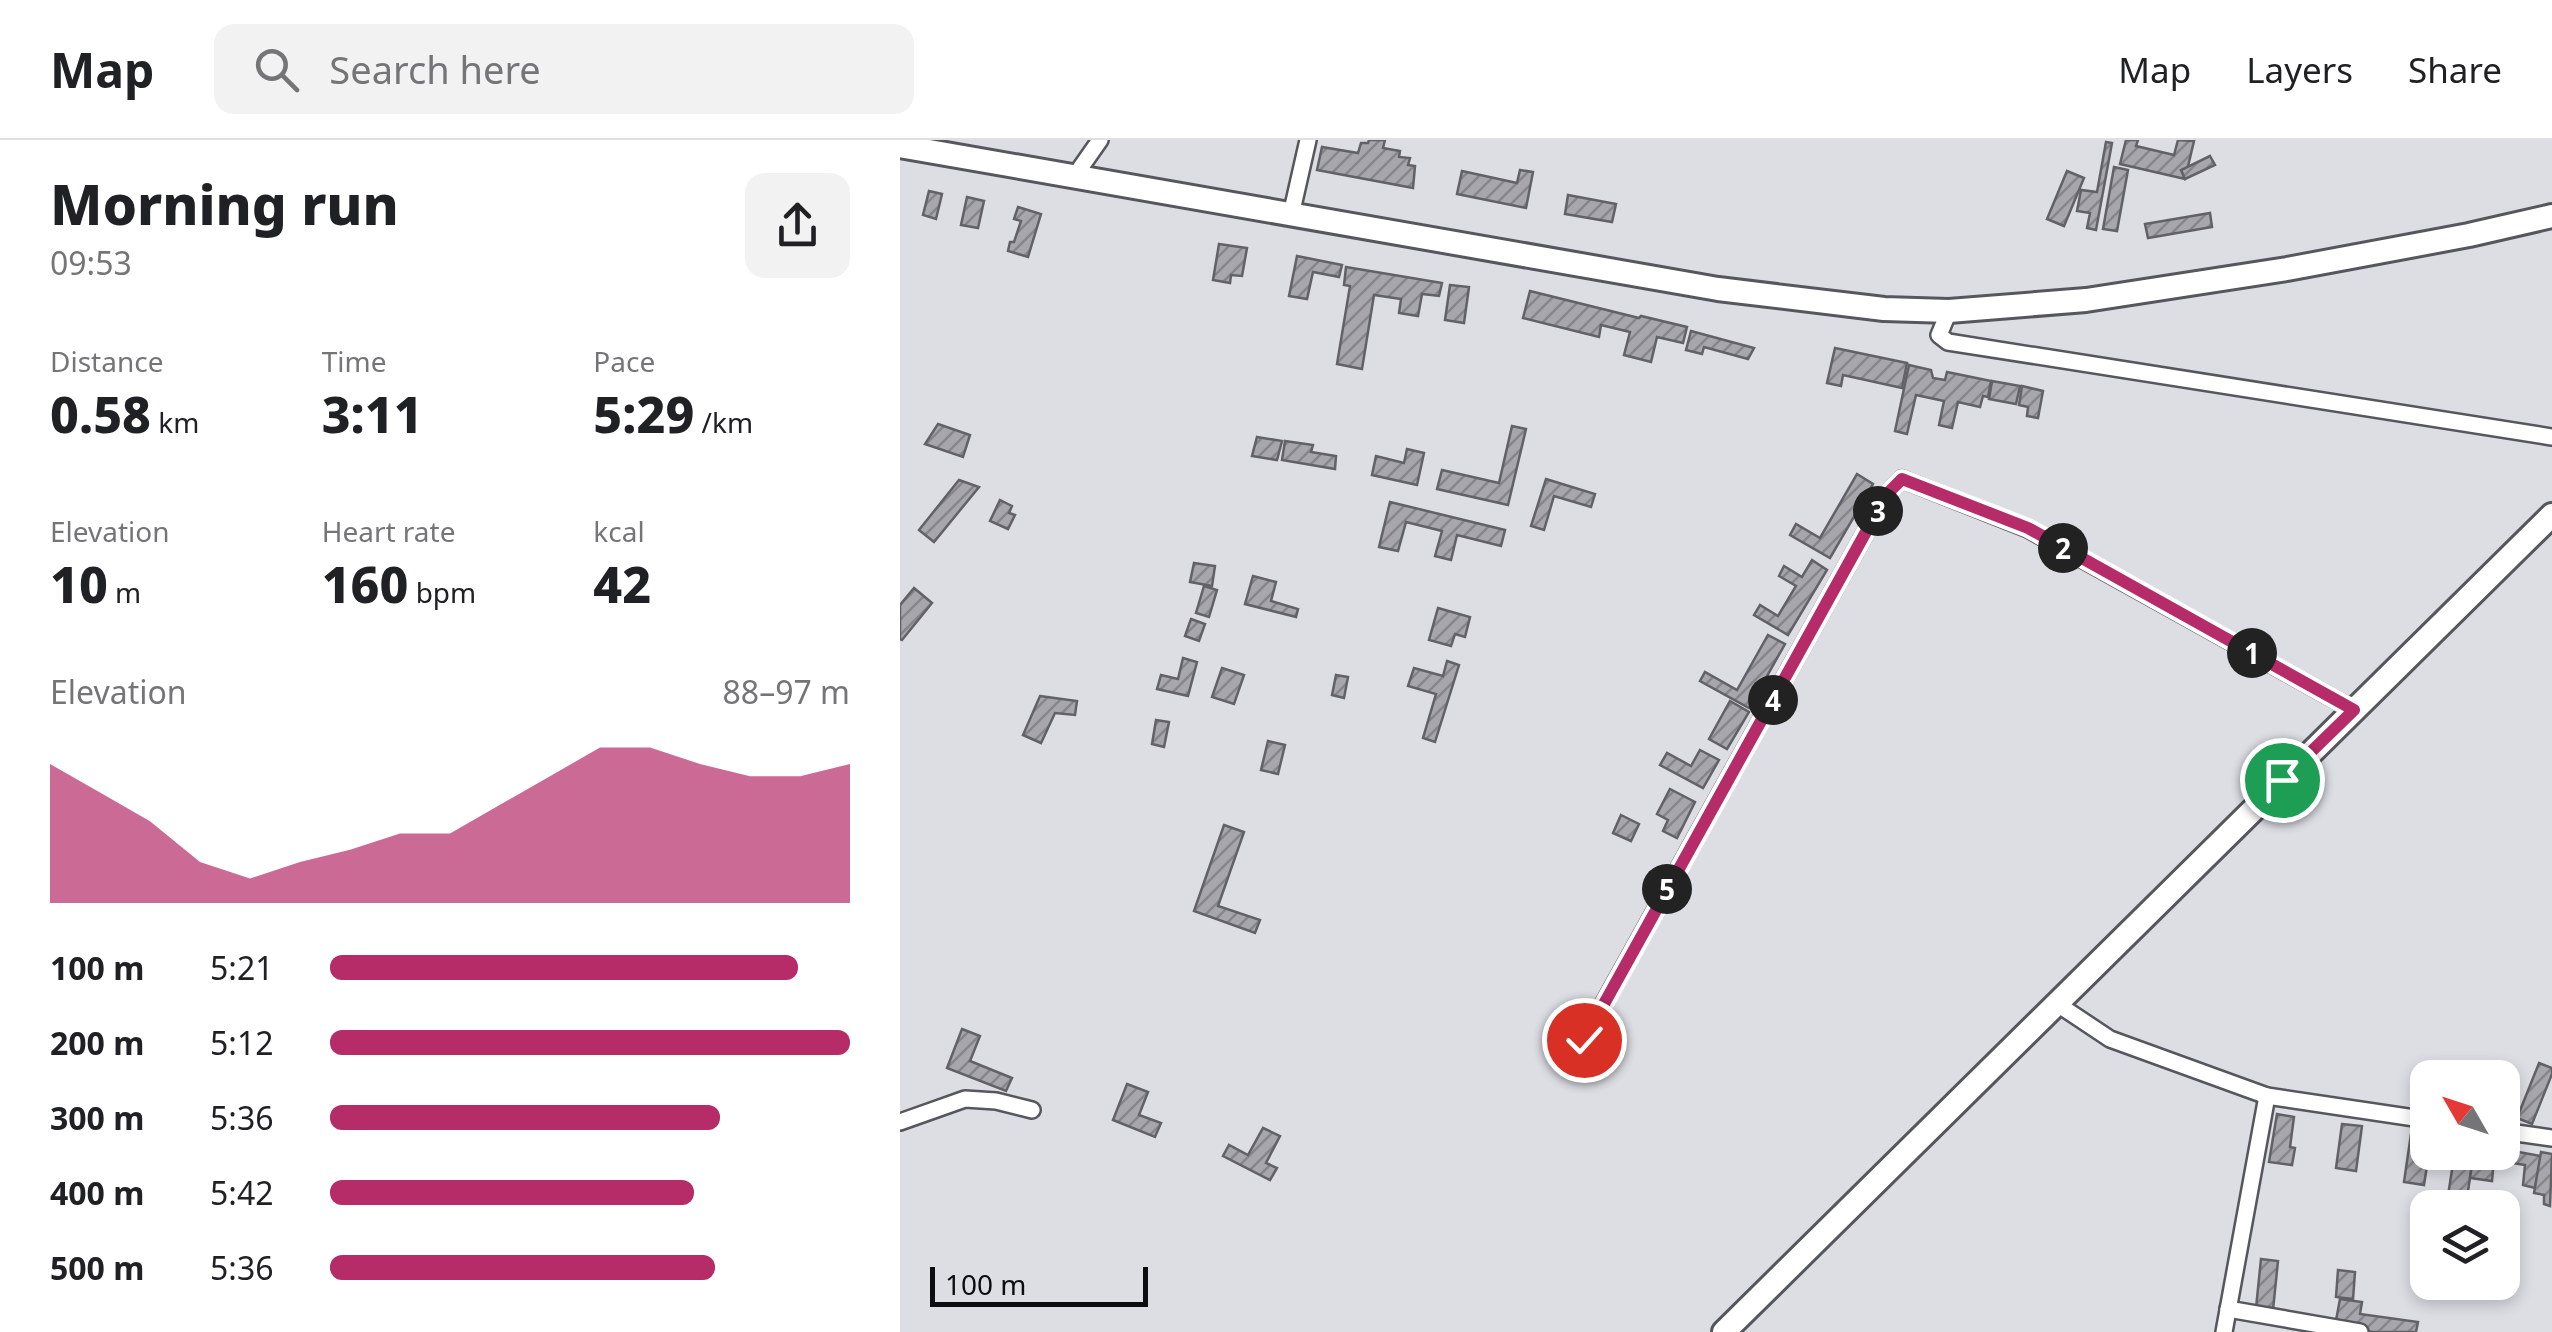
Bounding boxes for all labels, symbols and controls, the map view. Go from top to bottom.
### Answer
search box [214,24,914,114]
text: Map [50,37,154,102]
icon: search [249,42,304,97]
text: Search here [329,43,541,95]
text: Map [2118,46,2191,93]
text: Layers [2246,46,2353,93]
text: Share [2408,46,2502,93]
text: Morning run [50,166,399,241]
button: share [745,173,850,278]
text: 09:53 [50,241,132,284]
text: Distance [50,342,163,380]
text: Time [322,342,386,380]
text: Pace [593,342,655,380]
text: 0.58 [50,380,151,448]
text: 3:11 [322,380,423,448]
text: 5:29 [593,380,694,448]
text: km [151,403,199,441]
text: /km [694,403,753,441]
pin: 3 [1853,486,1903,536]
text: 3 [1870,492,1886,530]
text: Elevation [50,512,170,550]
text: Heart rate [322,512,455,550]
text: kcal [593,512,645,550]
pin: 2 [2038,523,2088,573]
text: 2 [2055,529,2071,567]
text: 10 [50,550,108,618]
text: 160 [322,550,408,618]
text: 42 [593,550,651,618]
text: m [108,573,141,611]
text: bpm [408,573,476,611]
pin: 1 [2227,628,2277,678]
text: 1 [2244,634,2260,672]
text: Elevation [50,670,187,713]
text: 88–97 m [723,670,850,713]
pin: 4 [1748,675,1798,725]
text: 4 [1765,681,1781,719]
pin [2240,738,2325,823]
icon: arrive [2255,753,2310,808]
pin: 5 [1642,864,1692,914]
text: 5 [1659,870,1675,908]
text: 100 m [50,946,144,989]
text: 5:21 [210,946,274,989]
pin [1542,998,1627,1083]
icon: check [1557,1013,1612,1068]
text: 200 m [50,1021,144,1064]
text: 5:12 [210,1021,274,1064]
north arrow [2410,1060,2520,1170]
map controls [2410,1060,2520,1300]
text: 300 m [50,1096,144,1139]
text: 5:36 [210,1096,274,1139]
text: 400 m [50,1171,144,1214]
text: 5:42 [210,1171,274,1214]
button: layers [2410,1190,2520,1300]
text: 500 m [50,1246,144,1289]
text: 5:36 [210,1246,274,1289]
scale bar [930,1262,1148,1306]
text: 100 m [945,1265,1027,1303]

